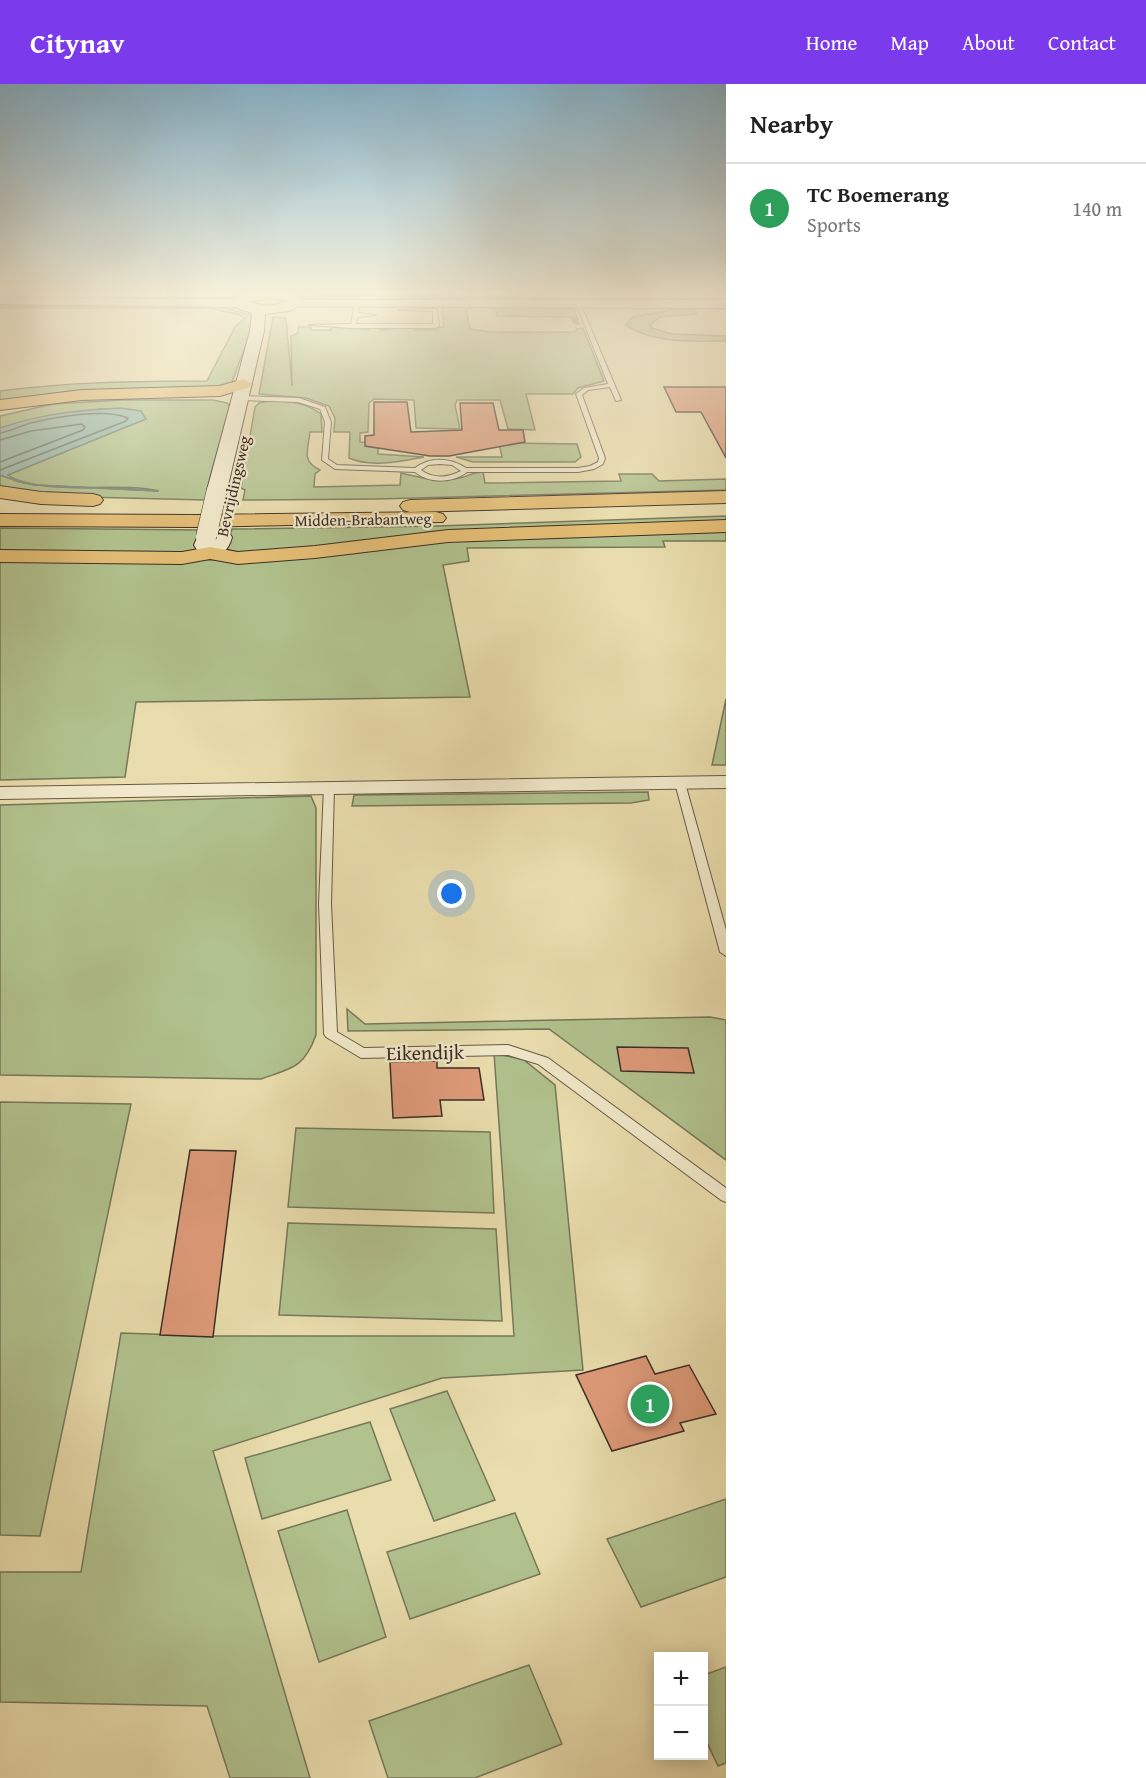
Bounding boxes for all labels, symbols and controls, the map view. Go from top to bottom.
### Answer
text: Citynav [30,22,124,63]
text: Home [806,27,857,58]
text: Map [890,27,929,58]
text: About [962,27,1015,58]
text: Contact [1048,27,1116,58]
text: Nearby [750,104,833,143]
text: TC Boemerang [807,178,949,210]
text: 1 [764,194,775,223]
text: 140 m [1072,194,1122,223]
text: Sports [807,210,861,239]
street label: Bevrijdingsweg [210,433,256,539]
street label: Midden-Brabantweg [294,506,432,532]
your location [437,879,466,908]
street label: Eikendijk [386,1037,465,1067]
pin: 1 [630,1382,670,1426]
map controls [654,1652,708,1760]
button: + [654,1652,708,1706]
button: − [654,1706,708,1760]

